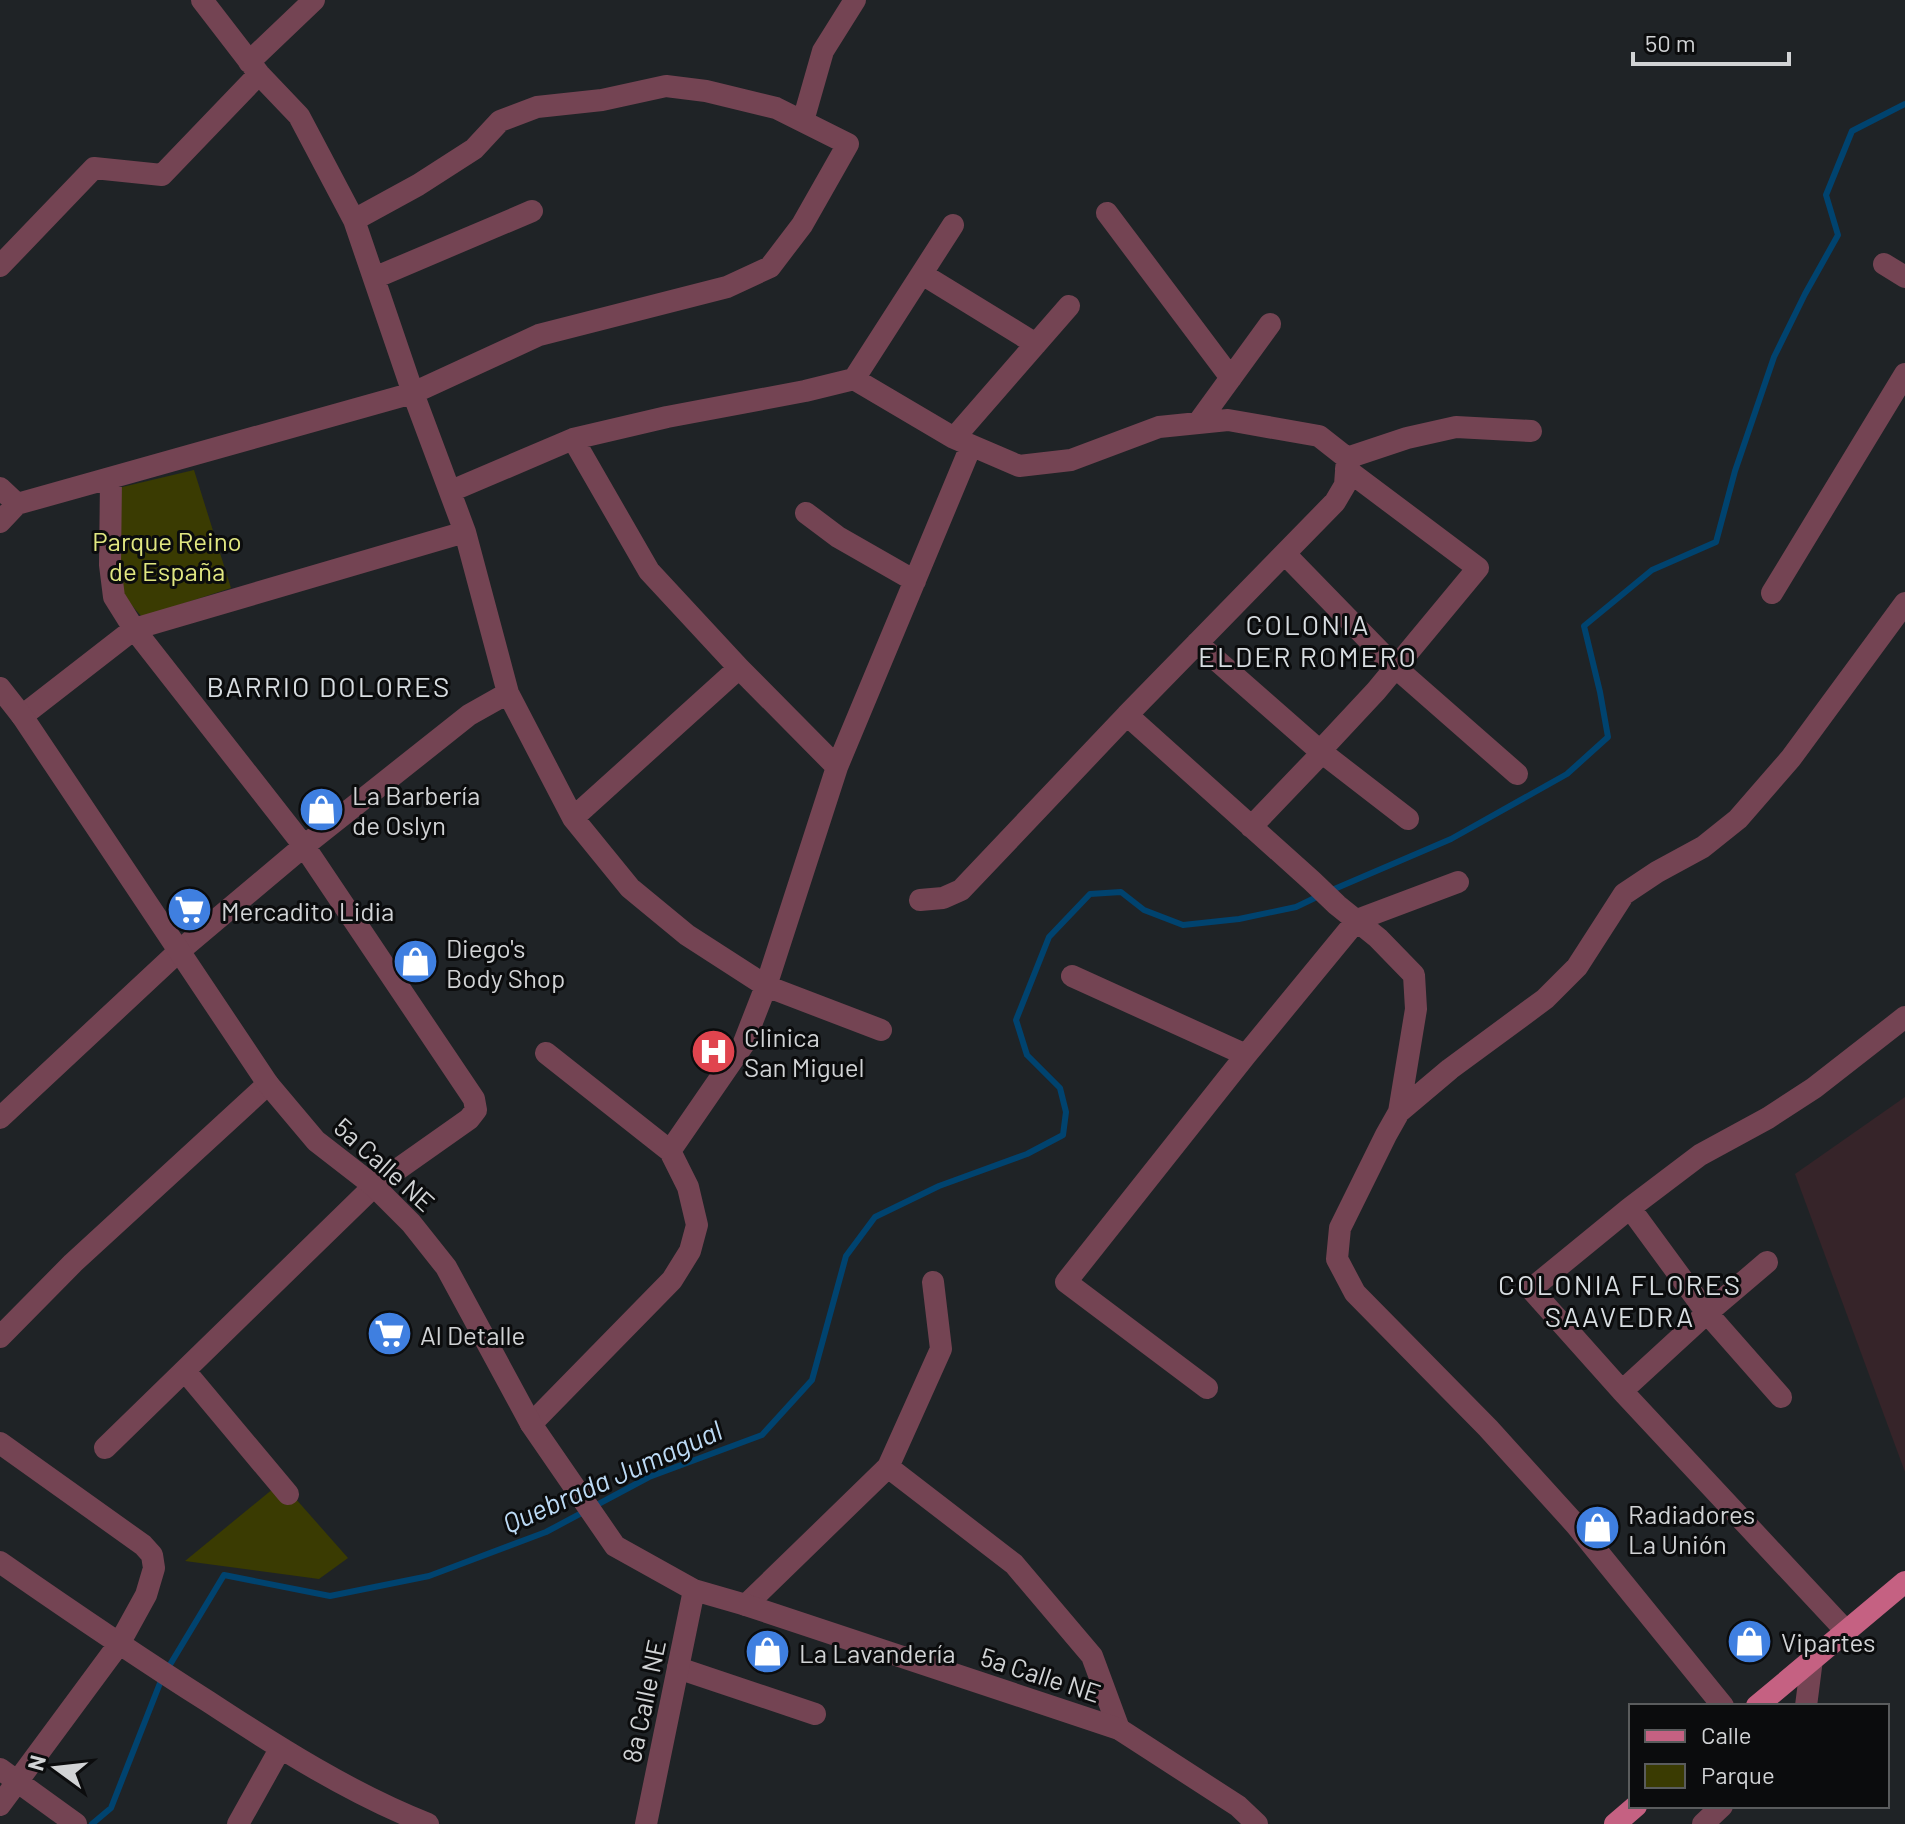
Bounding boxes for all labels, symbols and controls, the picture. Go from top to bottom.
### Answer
scale bar [1633,16,1789,66]
text: 50 m [1645,28,1696,57]
park label: Parque Reino de España [92,525,242,586]
district label: COLONIA ELDER ROMERO [1198,607,1418,673]
district label: BARRIO DOLORES [207,669,451,703]
place label: La Barbería de Oslyn [352,779,480,840]
shop icon: La Barbería de Oslyn [297,785,345,833]
supermarket icon: Mercadito Lidia [166,886,214,934]
place label: Mercadito Lidia [221,895,394,926]
place label: Diego's Body Shop [446,932,565,993]
shop icon: Diego's Body Shop [391,938,439,986]
place label: Clinica San Miguel [744,1021,865,1082]
hospital icon: Clinica San Miguel [689,1027,737,1075]
street label: 5a Calle NE [328,1111,442,1217]
district label: COLONIA FLORES SAAVEDRA [1498,1267,1742,1333]
supermarket icon: Al Detalle [365,1310,413,1358]
place label: Al Detalle [420,1319,525,1350]
water label: Quebrada Jumagual [497,1412,727,1540]
place label: Radiadores La Unión [1628,1498,1755,1559]
shop icon: Radiadores La Unión [1573,1504,1621,1552]
shop icon: Vipartes [1726,1617,1774,1665]
place label: Vipartes [1781,1626,1876,1657]
shop icon: La Lavandería [744,1628,792,1676]
street label: 8a Calle NE [615,1637,671,1765]
place label: La Lavandería [799,1637,956,1668]
street label: 5a Calle NE [977,1640,1105,1708]
legend [1629,1704,1889,1808]
text: Calle [1701,1720,1752,1749]
north arrow [16,1728,96,1808]
text: N [21,1752,50,1773]
text: Parque [1701,1760,1775,1789]

